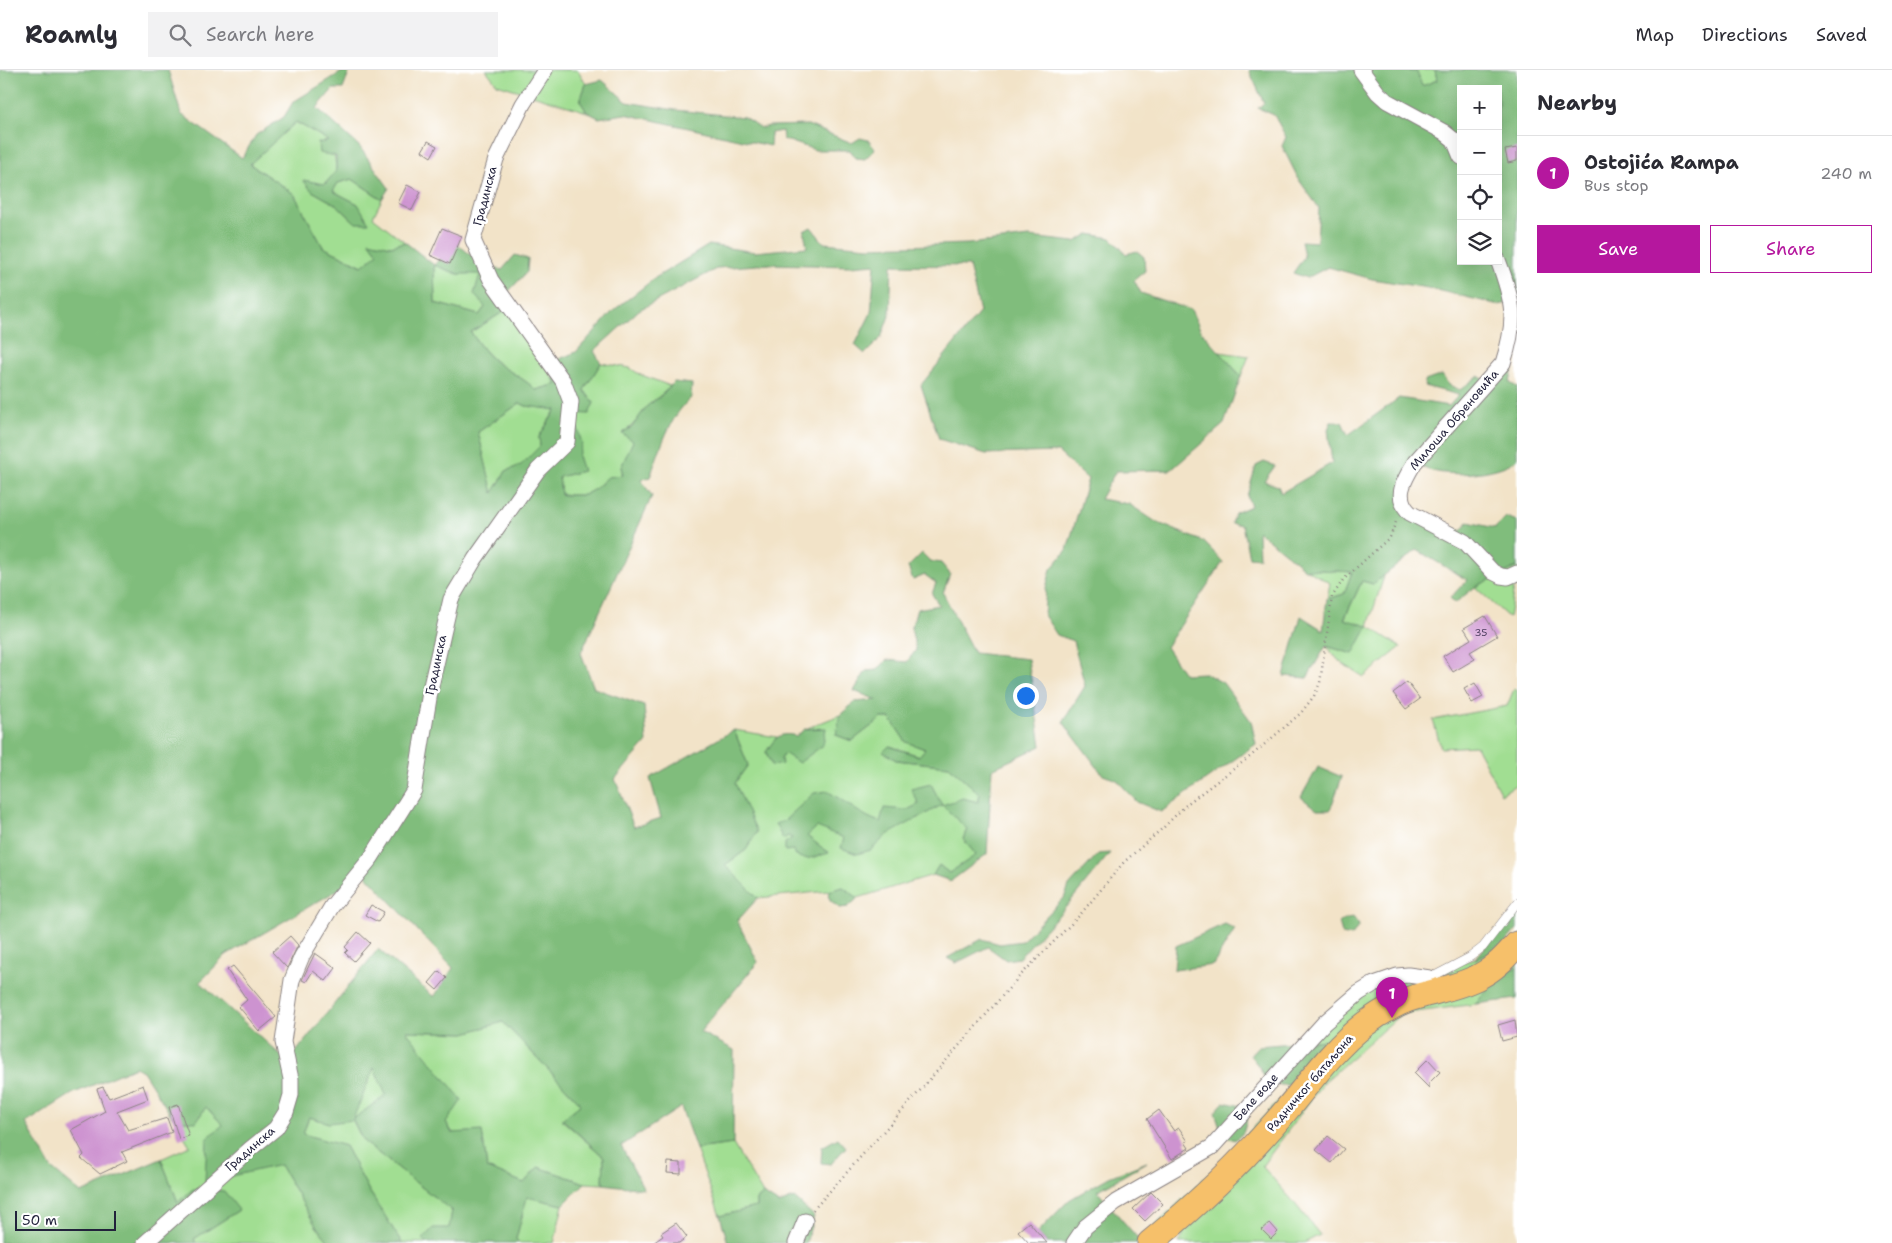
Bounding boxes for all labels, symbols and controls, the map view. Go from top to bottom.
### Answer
search box [148,12,498,57]
text: Roamly [25,19,118,51]
icon: search [166,21,194,49]
text: Search here [206,22,315,47]
text: Map [1636,23,1674,47]
text: Directions [1702,23,1788,47]
text: Saved [1816,23,1867,47]
map controls [1457,85,1502,265]
button: + [1457,85,1502,130]
text: Nearby [1537,89,1617,117]
button: − [1457,130,1502,175]
text: Ostojića Rampa [1584,150,1739,175]
text: 1 [1549,163,1557,184]
text: 240 m [1820,163,1872,184]
street label: Градинска [469,164,501,228]
button: locate [1457,175,1502,220]
text: Bus stop [1584,175,1649,196]
button: layers [1457,220,1502,265]
button: Save [1537,225,1700,273]
button: Share [1710,225,1872,273]
street label: Милоша Обреновића [1406,366,1503,474]
house number: 35 [1475,626,1487,639]
street label: Градинска [422,633,450,697]
your location [1013,683,1039,709]
pin: 1 [1376,977,1408,1018]
street label: Радничког батаљона [1263,1031,1357,1135]
street label: Беле воде [1230,1069,1282,1124]
street label: Градинска [222,1123,279,1175]
scale bar [15,1208,116,1231]
text: 50 m [22,1211,57,1229]

